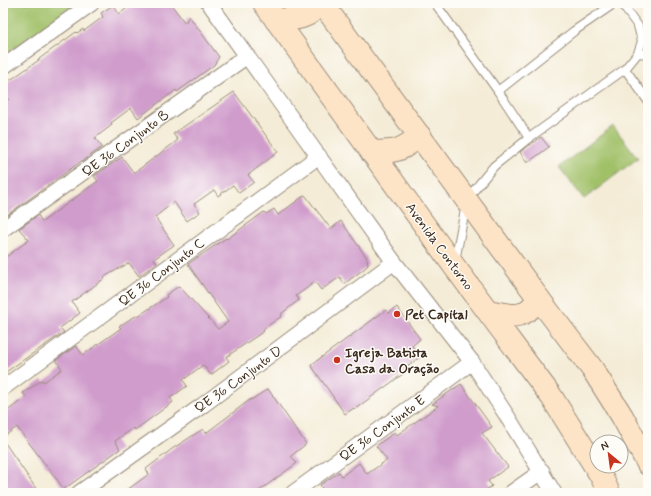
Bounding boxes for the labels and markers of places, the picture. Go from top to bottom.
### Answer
place label: Pet Capital [405,306,468,324]
marker: Pet Capital [392,309,402,319]
place label: Igreja Batista Casa da Oração [345,344,439,378]
marker: Igreja Batista Casa da Oração [332,355,342,365]

